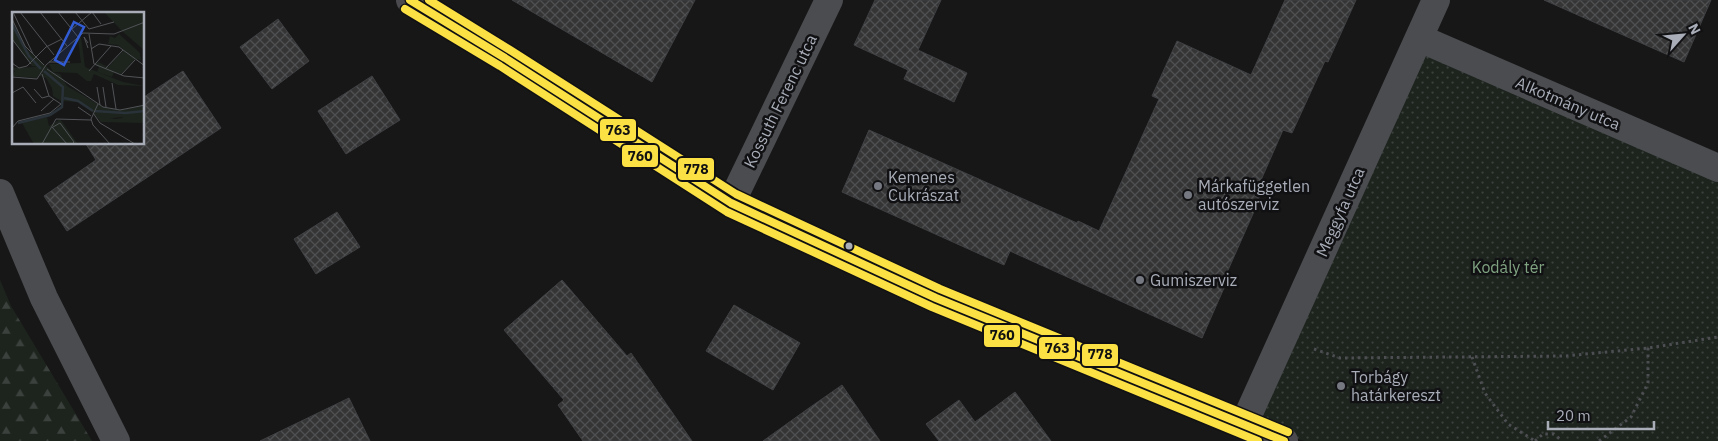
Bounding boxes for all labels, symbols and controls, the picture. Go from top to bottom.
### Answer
north arrow [1658,10,1708,60]
inset map [12,12,145,145]
text: N [1684,20,1705,38]
street label: Kossuth Ferenc utca [739,31,821,171]
street label: Alkotmány utca [1513,72,1624,134]
line badge: 763 [599,118,637,142]
text: 763 [605,121,631,139]
line badge: 760 [621,144,659,168]
text: 760 [627,147,653,165]
line badge: 778 [677,157,715,181]
text: 778 [683,160,709,178]
street label: Meggyfa utca [1311,164,1369,260]
place label: Kemenes Cukrászat [888,167,959,205]
place label: Márkafüggetlen autószerviz [1198,176,1310,214]
marker: Kemenes Cukrászat [872,180,884,192]
marker: Márkafüggetlen autószerviz [1182,189,1194,201]
unlabelled marker [844,241,854,251]
park label: Kodály tér [1472,257,1544,277]
place label: Gumiszerviz [1150,270,1237,290]
marker: Gumiszerviz [1134,274,1146,286]
line badge: 760 [983,324,1021,348]
text: 760 [989,326,1015,344]
line badge: 763 [1038,336,1076,360]
text: 763 [1044,339,1070,357]
line badge: 778 [1081,343,1119,367]
text: 778 [1087,345,1113,363]
place label: Torbágy határkereszt [1351,367,1441,405]
marker: Torbágy határkereszt [1335,380,1347,392]
scale bar [1548,398,1654,430]
text: 20 m [1556,406,1591,425]

